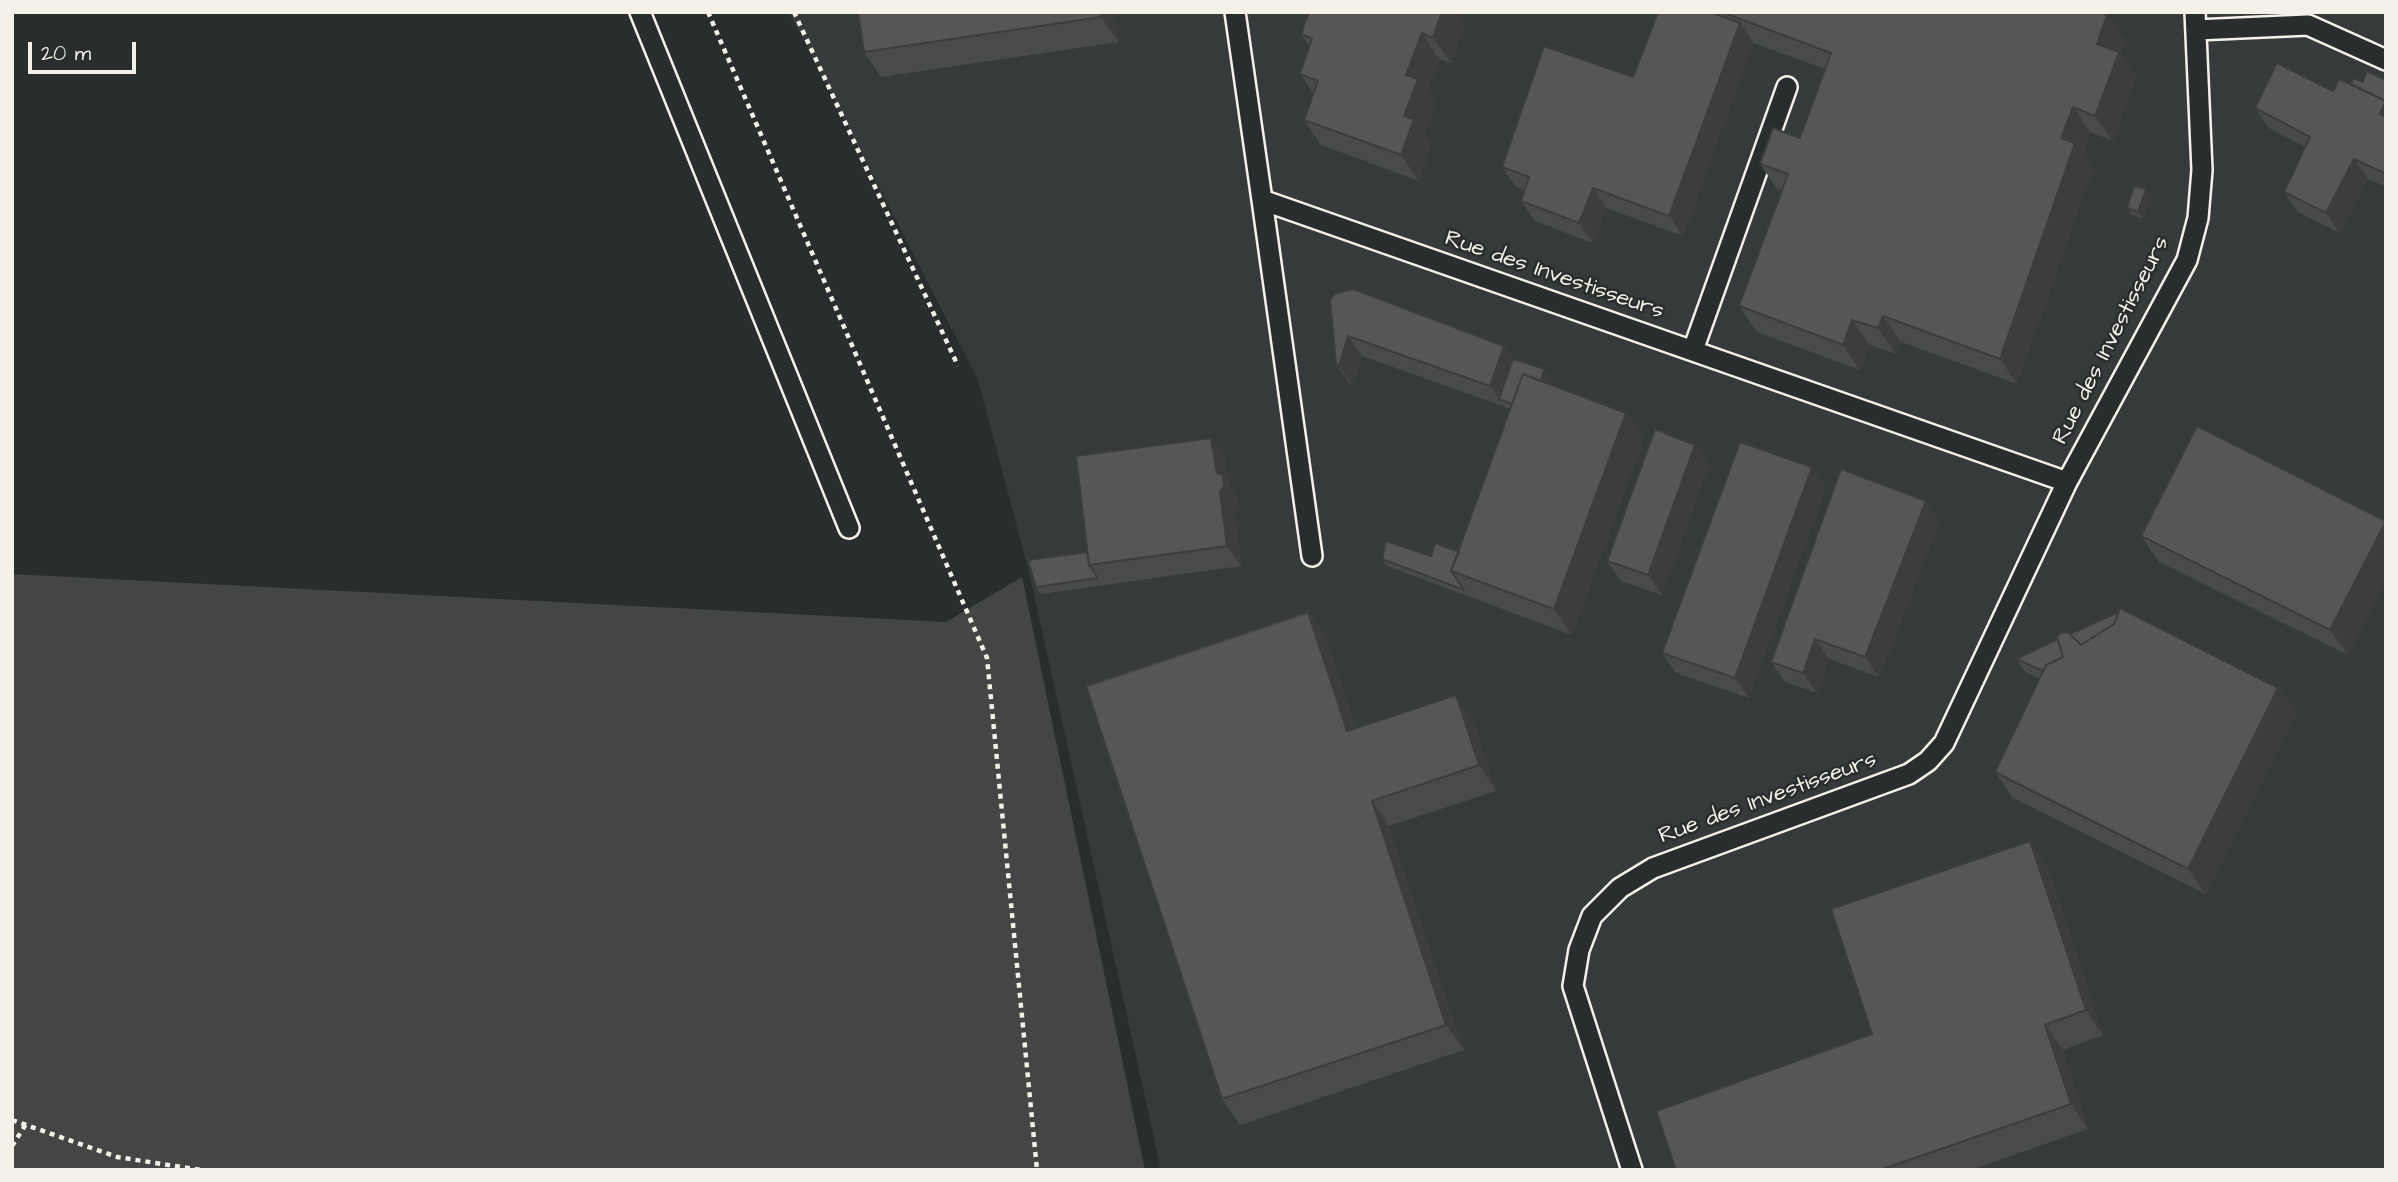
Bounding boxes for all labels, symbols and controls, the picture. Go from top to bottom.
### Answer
scale bar [32,28,140,72]
text: 20 m [41,39,91,68]
street label: Rue des Investisseurs [1441,226,1667,326]
street label: Rue des Investisseurs [2048,232,2176,450]
street label: Rue des Investisseurs [1655,747,1881,851]

